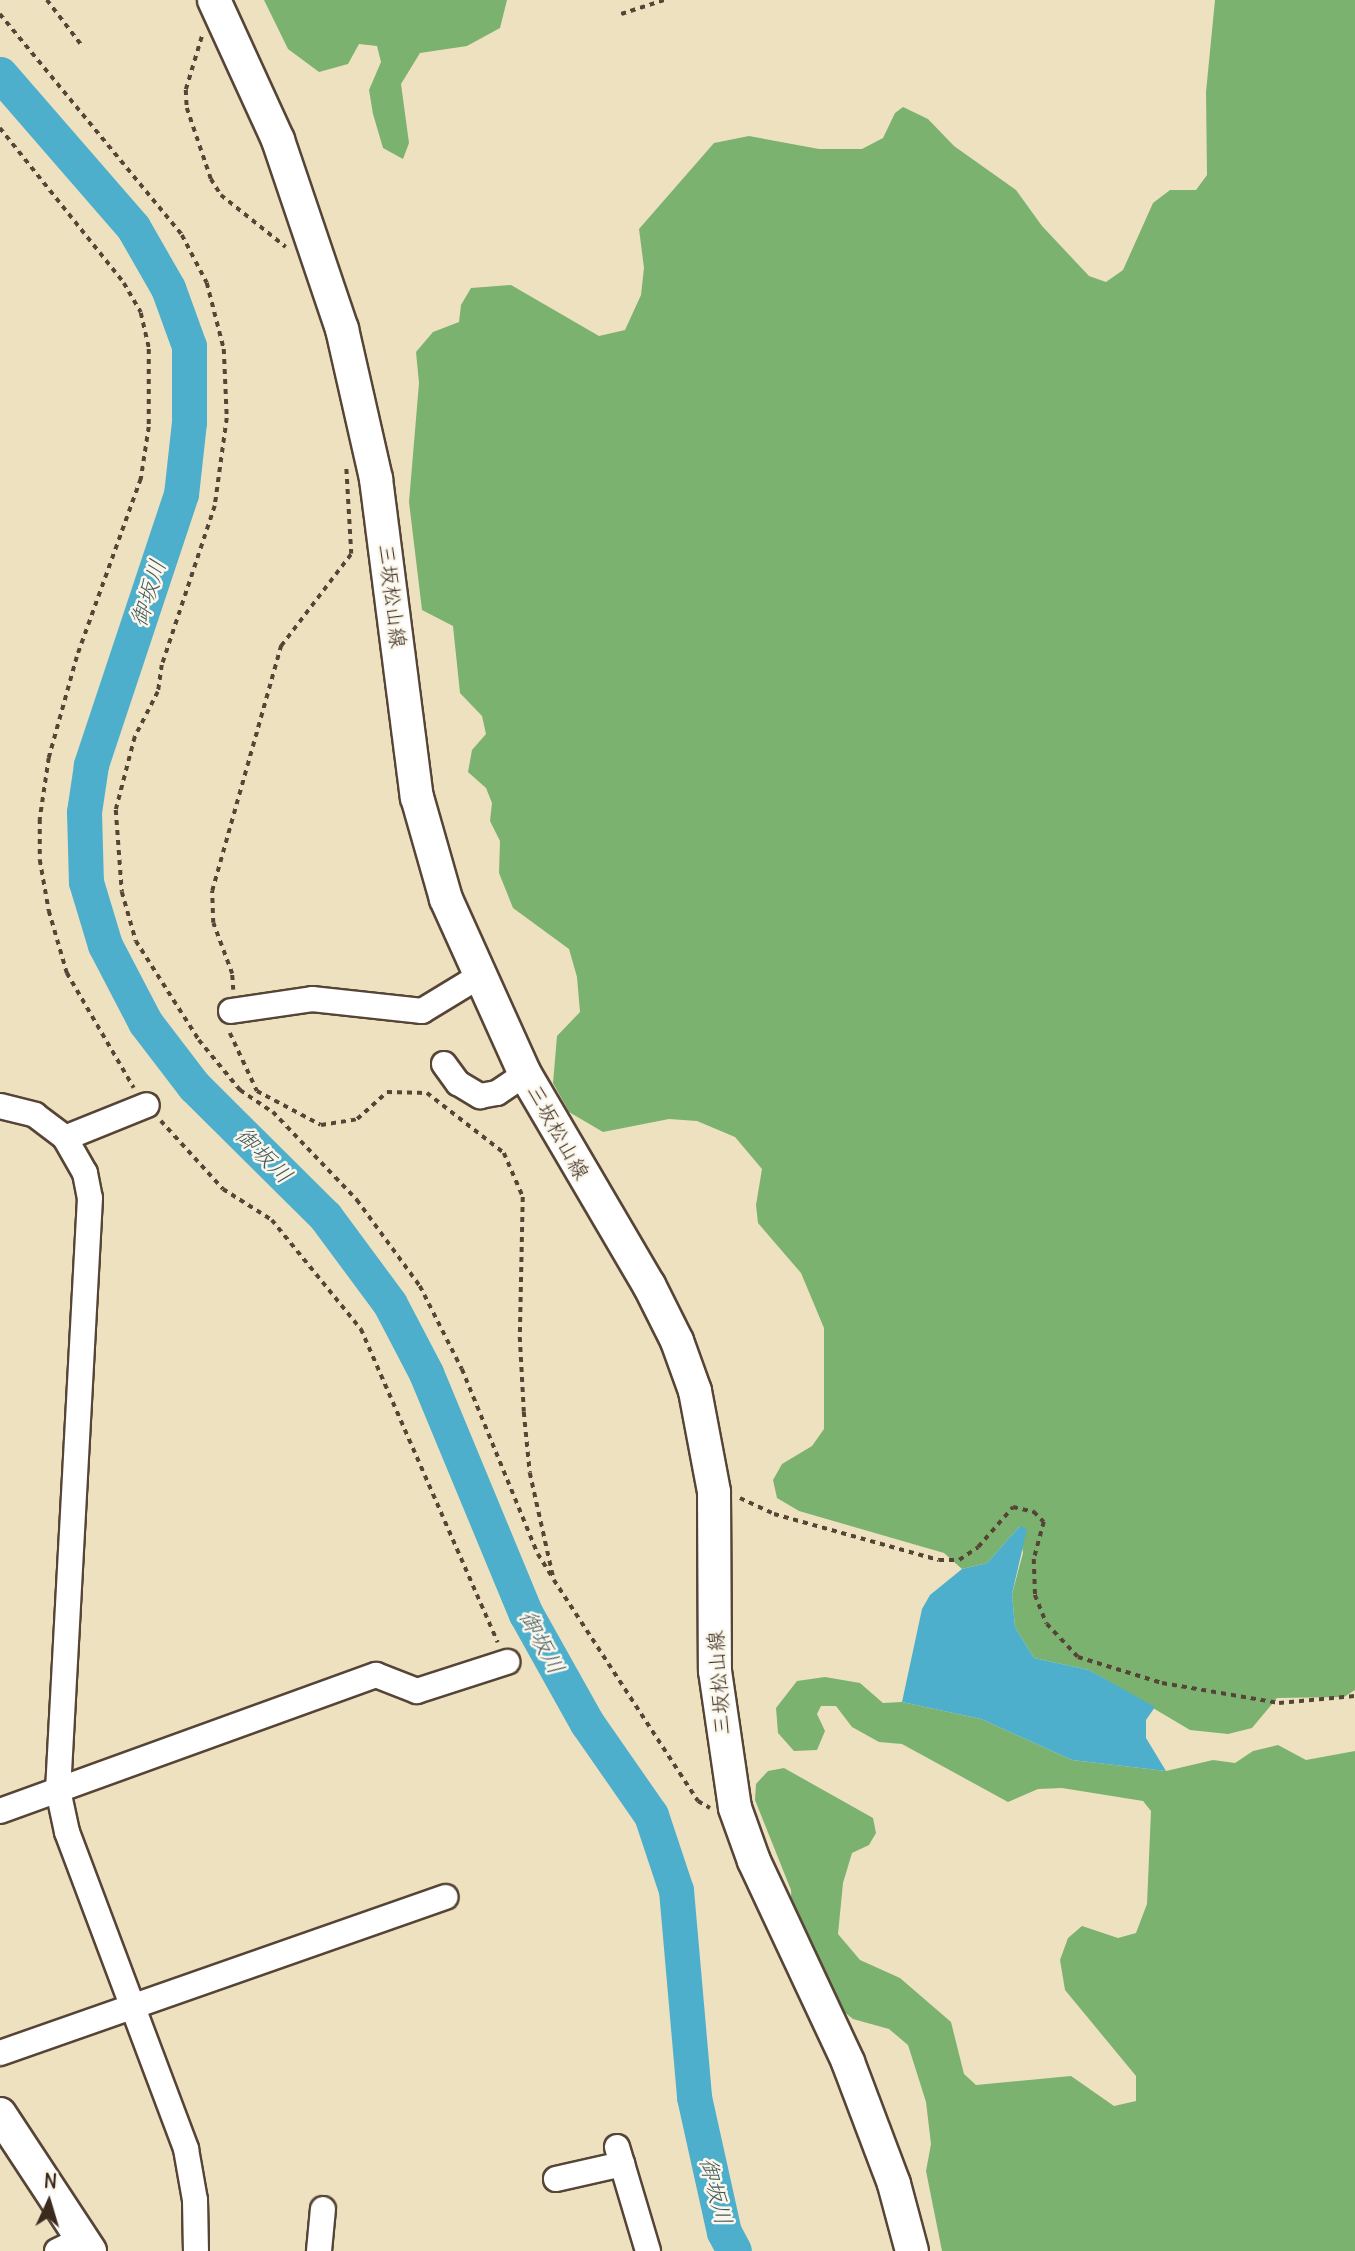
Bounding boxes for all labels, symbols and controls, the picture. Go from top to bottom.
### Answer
street label: 三坂松山線 [373,542,411,650]
water label: 御坂川 [124,556,172,630]
street label: 三坂松山線 [522,1080,594,1184]
water label: 御坂川 [230,1121,298,1189]
water label: 御坂川 [514,1605,570,1679]
street label: 三坂松山線 [703,1630,735,1736]
water label: 御坂川 [694,2154,738,2228]
north arrow [14,2167,84,2237]
text: N [43,2169,58,2193]

